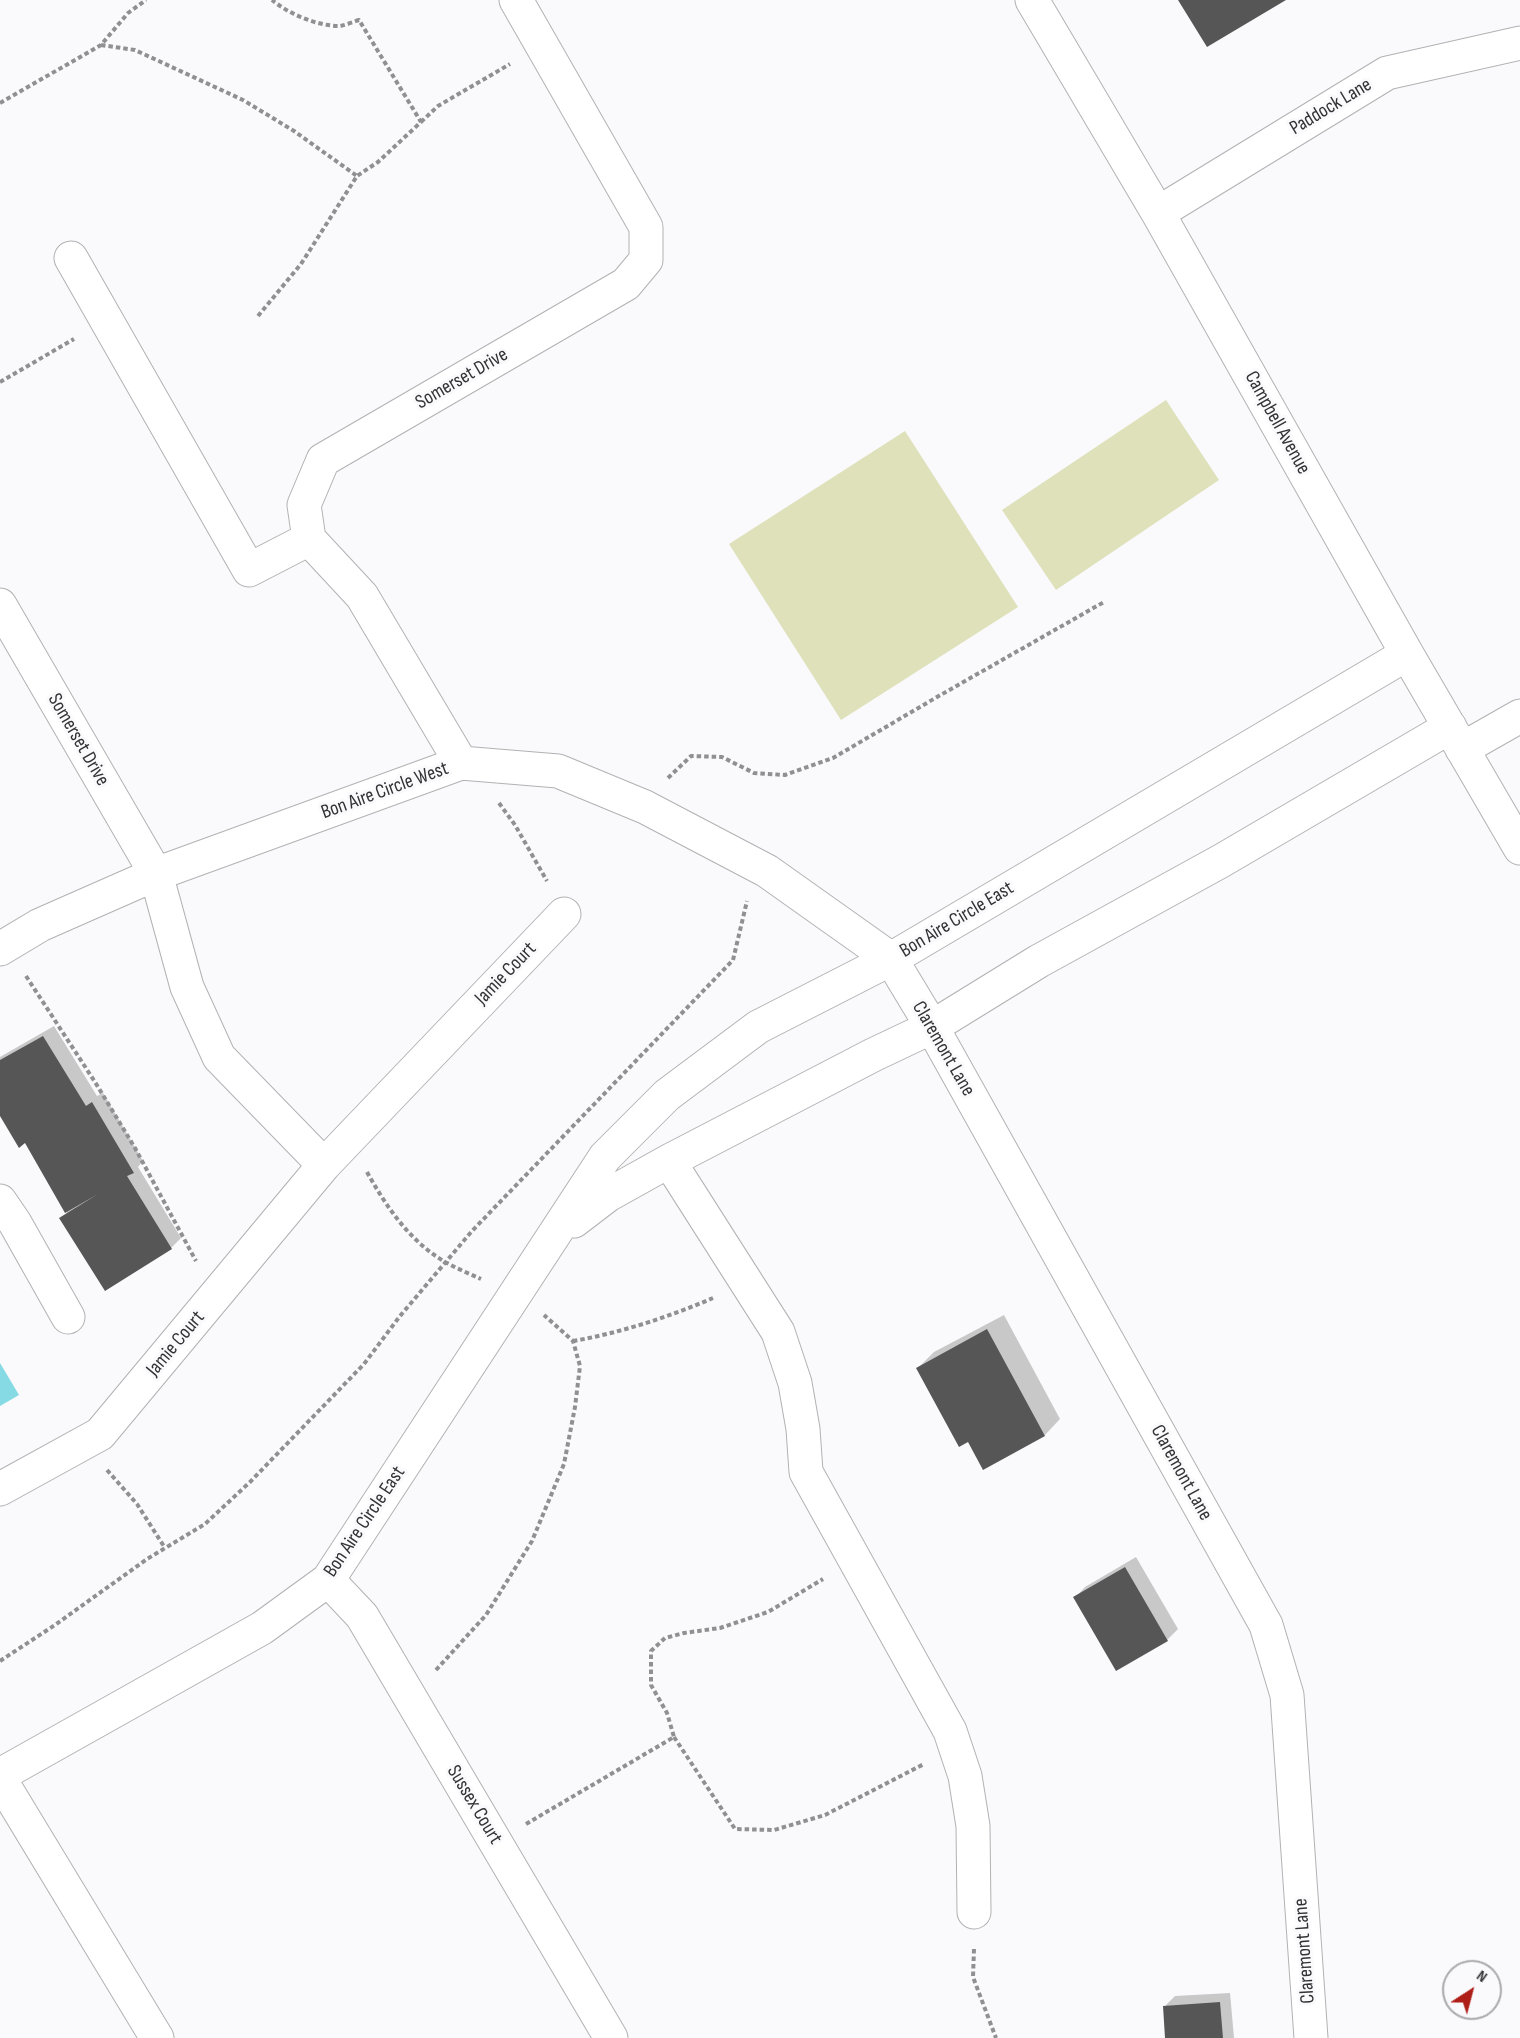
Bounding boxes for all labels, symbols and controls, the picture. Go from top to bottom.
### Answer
street label: Paddock Lane [1286,73,1376,141]
street label: Somerset Drive [412,343,512,415]
street label: Campbell Avenue [1239,367,1315,479]
street label: Somerset Drive [42,690,114,790]
street label: Bon Aire Circle West [318,757,452,825]
street label: Bon Aire Circle East [896,877,1018,963]
street label: Jamie Court [470,938,542,1010]
street label: Claremont Lane [906,997,980,1101]
street label: Jamie Court [142,1306,210,1382]
street label: Claremont Lane [1145,1421,1217,1525]
street label: Bon Aire Circle East [319,1462,411,1582]
street label: Sussex Court [441,1761,507,1849]
street label: Claremont Lane [1289,1898,1321,2004]
north arrow [1442,1960,1502,2020]
text: N [1473,1966,1491,1987]

